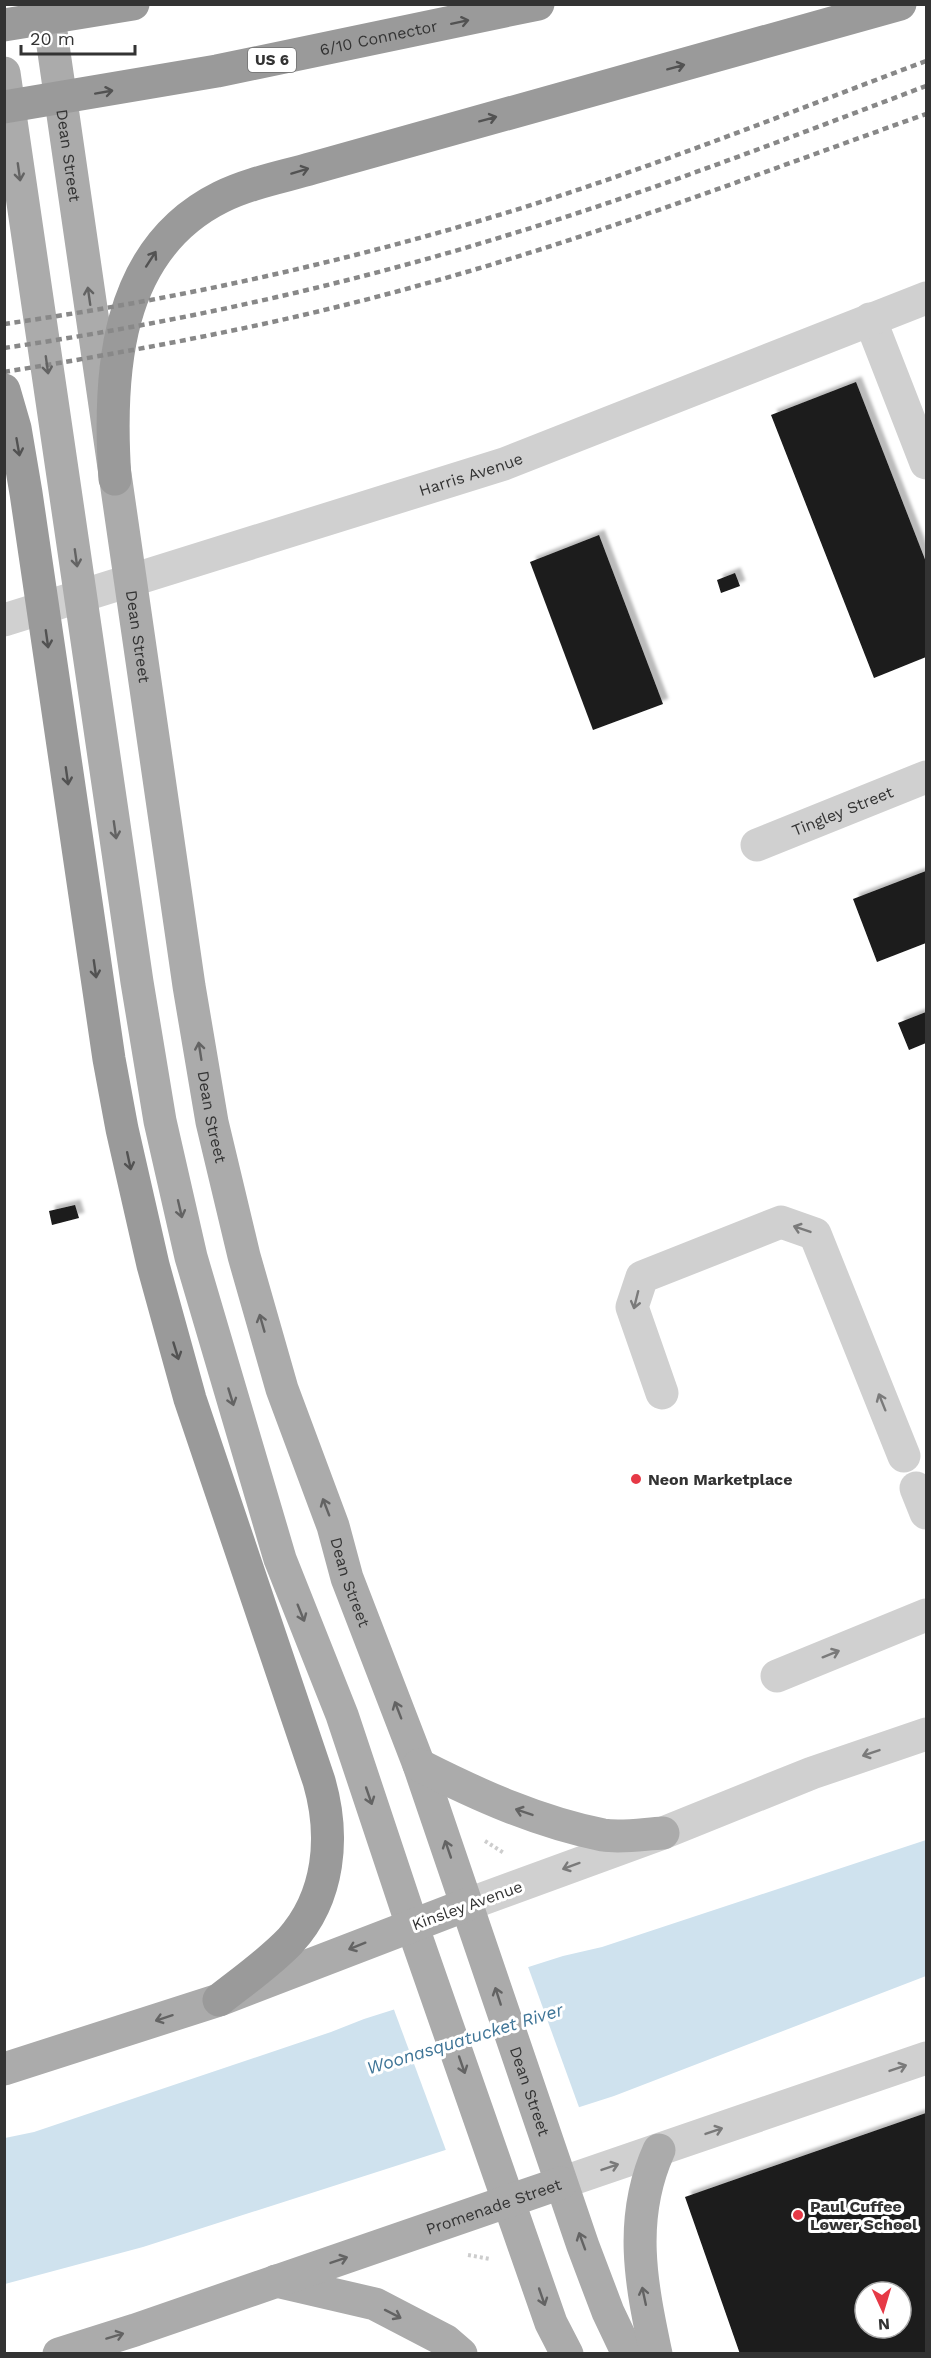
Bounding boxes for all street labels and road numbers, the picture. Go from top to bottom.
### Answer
street label: 6/10 Connector [318,16,440,59]
road number: US 6 [248,48,296,72]
street label: Dean Street [52,108,85,203]
street label: Harris Avenue [417,449,526,500]
street label: Dean Street [122,589,154,684]
street label: Tingley Street [789,782,896,840]
street label: Dean Street [193,1069,230,1165]
street label: Dean Street [326,1535,374,1630]
street label: Kinsley Avenue [409,1877,525,1934]
street label: Dean Street [506,2044,554,2139]
street label: Promenade Street [423,2175,564,2239]

